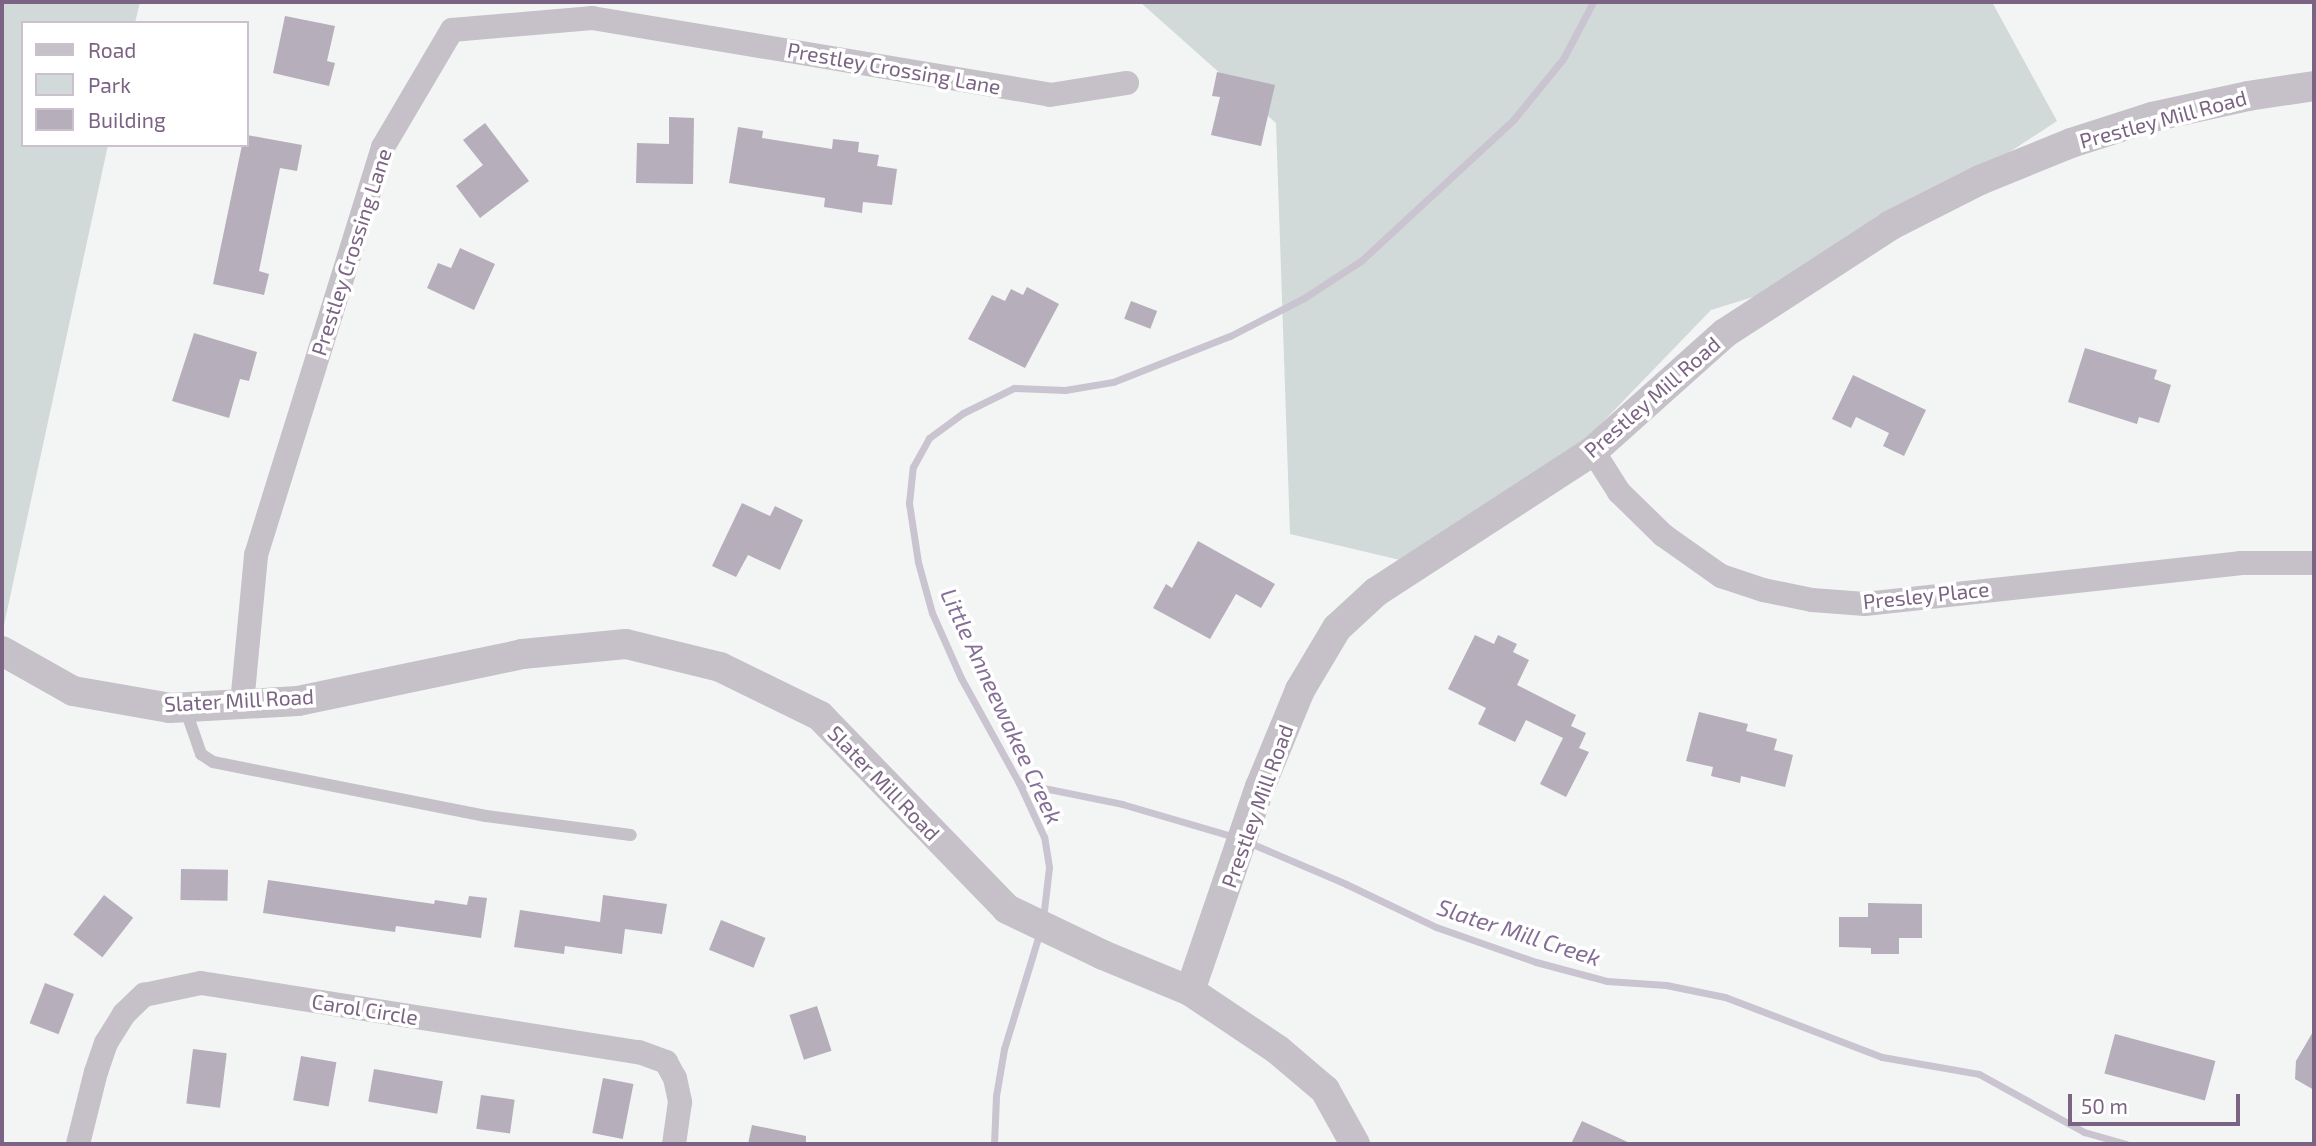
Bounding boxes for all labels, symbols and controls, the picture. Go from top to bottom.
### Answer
legend [21,21,248,147]
text: Road [88,37,136,62]
street label: Prestley Crossing Lane [785,37,1003,99]
text: Park [88,72,131,97]
street label: Prestley Mill Road [2076,84,2250,154]
text: Building [88,107,166,132]
street label: Prestley Crossing Lane [306,145,396,359]
street label: Prestley Mill Road [1578,331,1726,463]
street label: Presley Place [1861,576,1991,614]
water label: Little Anneewakee Creek [935,583,1069,829]
street label: Slater Mill Road [163,683,315,717]
street label: Slater Mill Road [822,720,946,846]
street label: Prestley Mill Road [1216,720,1298,892]
water label: Slater Mill Creek [1433,892,1605,972]
street label: Carol Circle [310,988,420,1030]
scale bar [2071,1080,2242,1124]
text: 50 m [2081,1093,2128,1118]

